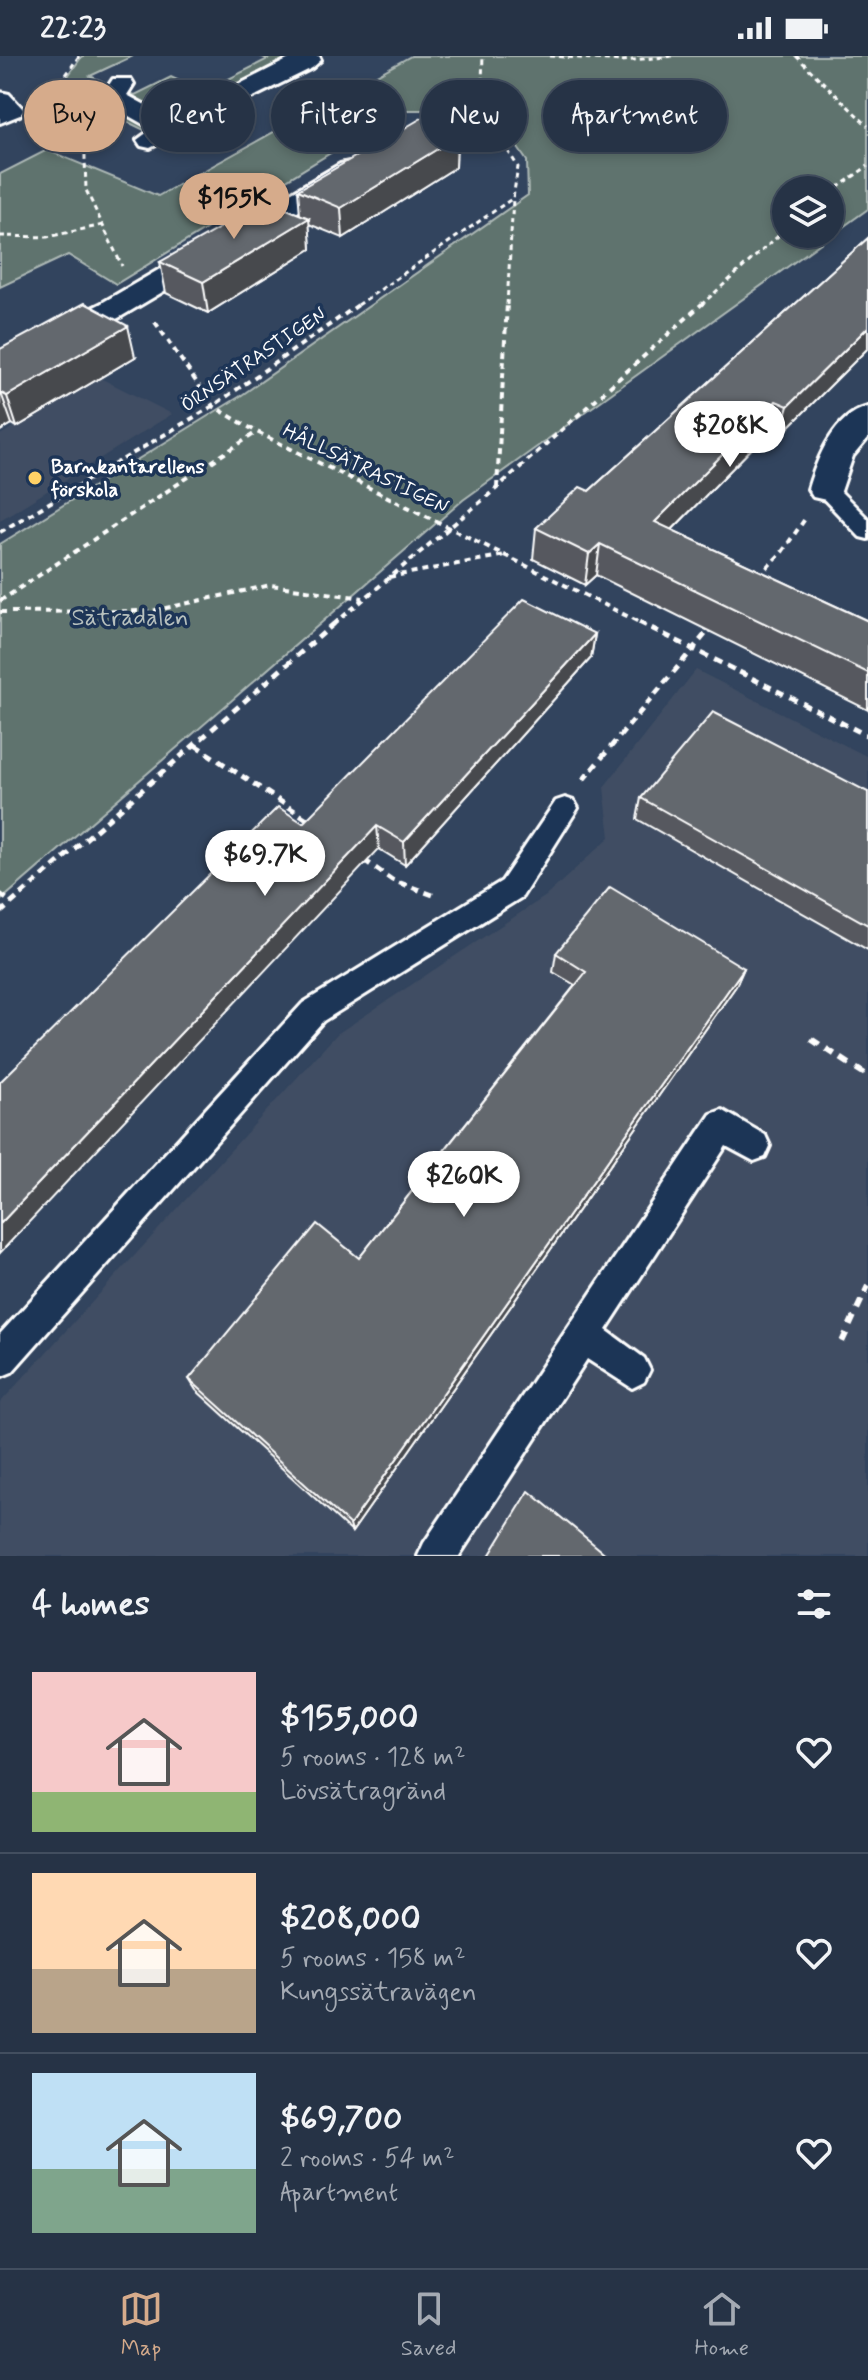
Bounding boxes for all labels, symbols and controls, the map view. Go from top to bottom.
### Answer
text: 22:23 [40,9,106,48]
chip: Buy [24,80,125,152]
chip: Rent [141,80,255,152]
chip: Filters [271,80,405,152]
chip: New [421,80,527,152]
chip: Apartment [543,80,727,152]
pin: $155K [178,173,290,241]
map controls [772,176,844,248]
button: layers [772,176,844,248]
text: $155K [197,182,271,216]
street label: ÖRNSÄTRASTIGEN [176,301,332,419]
pin: $208K [674,401,786,469]
text: $208K [692,410,768,444]
street label: HÅLLSÄTRASTIGEN [278,418,453,521]
place label: Barnkantarellens förskola [50,454,204,504]
marker: Barnkantarellens förskola [26,469,44,487]
park label: Sätradalen [71,603,189,634]
pin: $69.7K [200,830,330,898]
text: $69.7K [223,839,307,873]
pin: $260K [408,1151,520,1219]
text: $260K [426,1160,502,1194]
text: 4 homes [32,1582,150,1627]
icon: filters [792,1582,836,1626]
text: $155,000 [280,1696,418,1741]
icon: home [96,1704,192,1800]
icon: heart [792,1730,836,1774]
text: 5 rooms · 128 m² [280,1741,465,1775]
text: Lövsätragränd [280,1775,446,1809]
text: $208,000 [280,1897,421,1942]
icon: home [96,1905,192,2001]
icon: heart [792,1931,836,1975]
text: 5 rooms · 158 m² [280,1942,466,1976]
text: Kungssätravägen [280,1976,477,2010]
text: $69,700 [280,2097,402,2142]
icon: home [96,2105,192,2201]
icon: heart [792,2131,836,2175]
text: 2 rooms · 54 m² [280,2142,455,2176]
text: Apartment [280,2176,398,2210]
tab: Map [119,2287,163,2363]
tab: Saved [401,2287,456,2363]
tab: Home [694,2287,749,2363]

